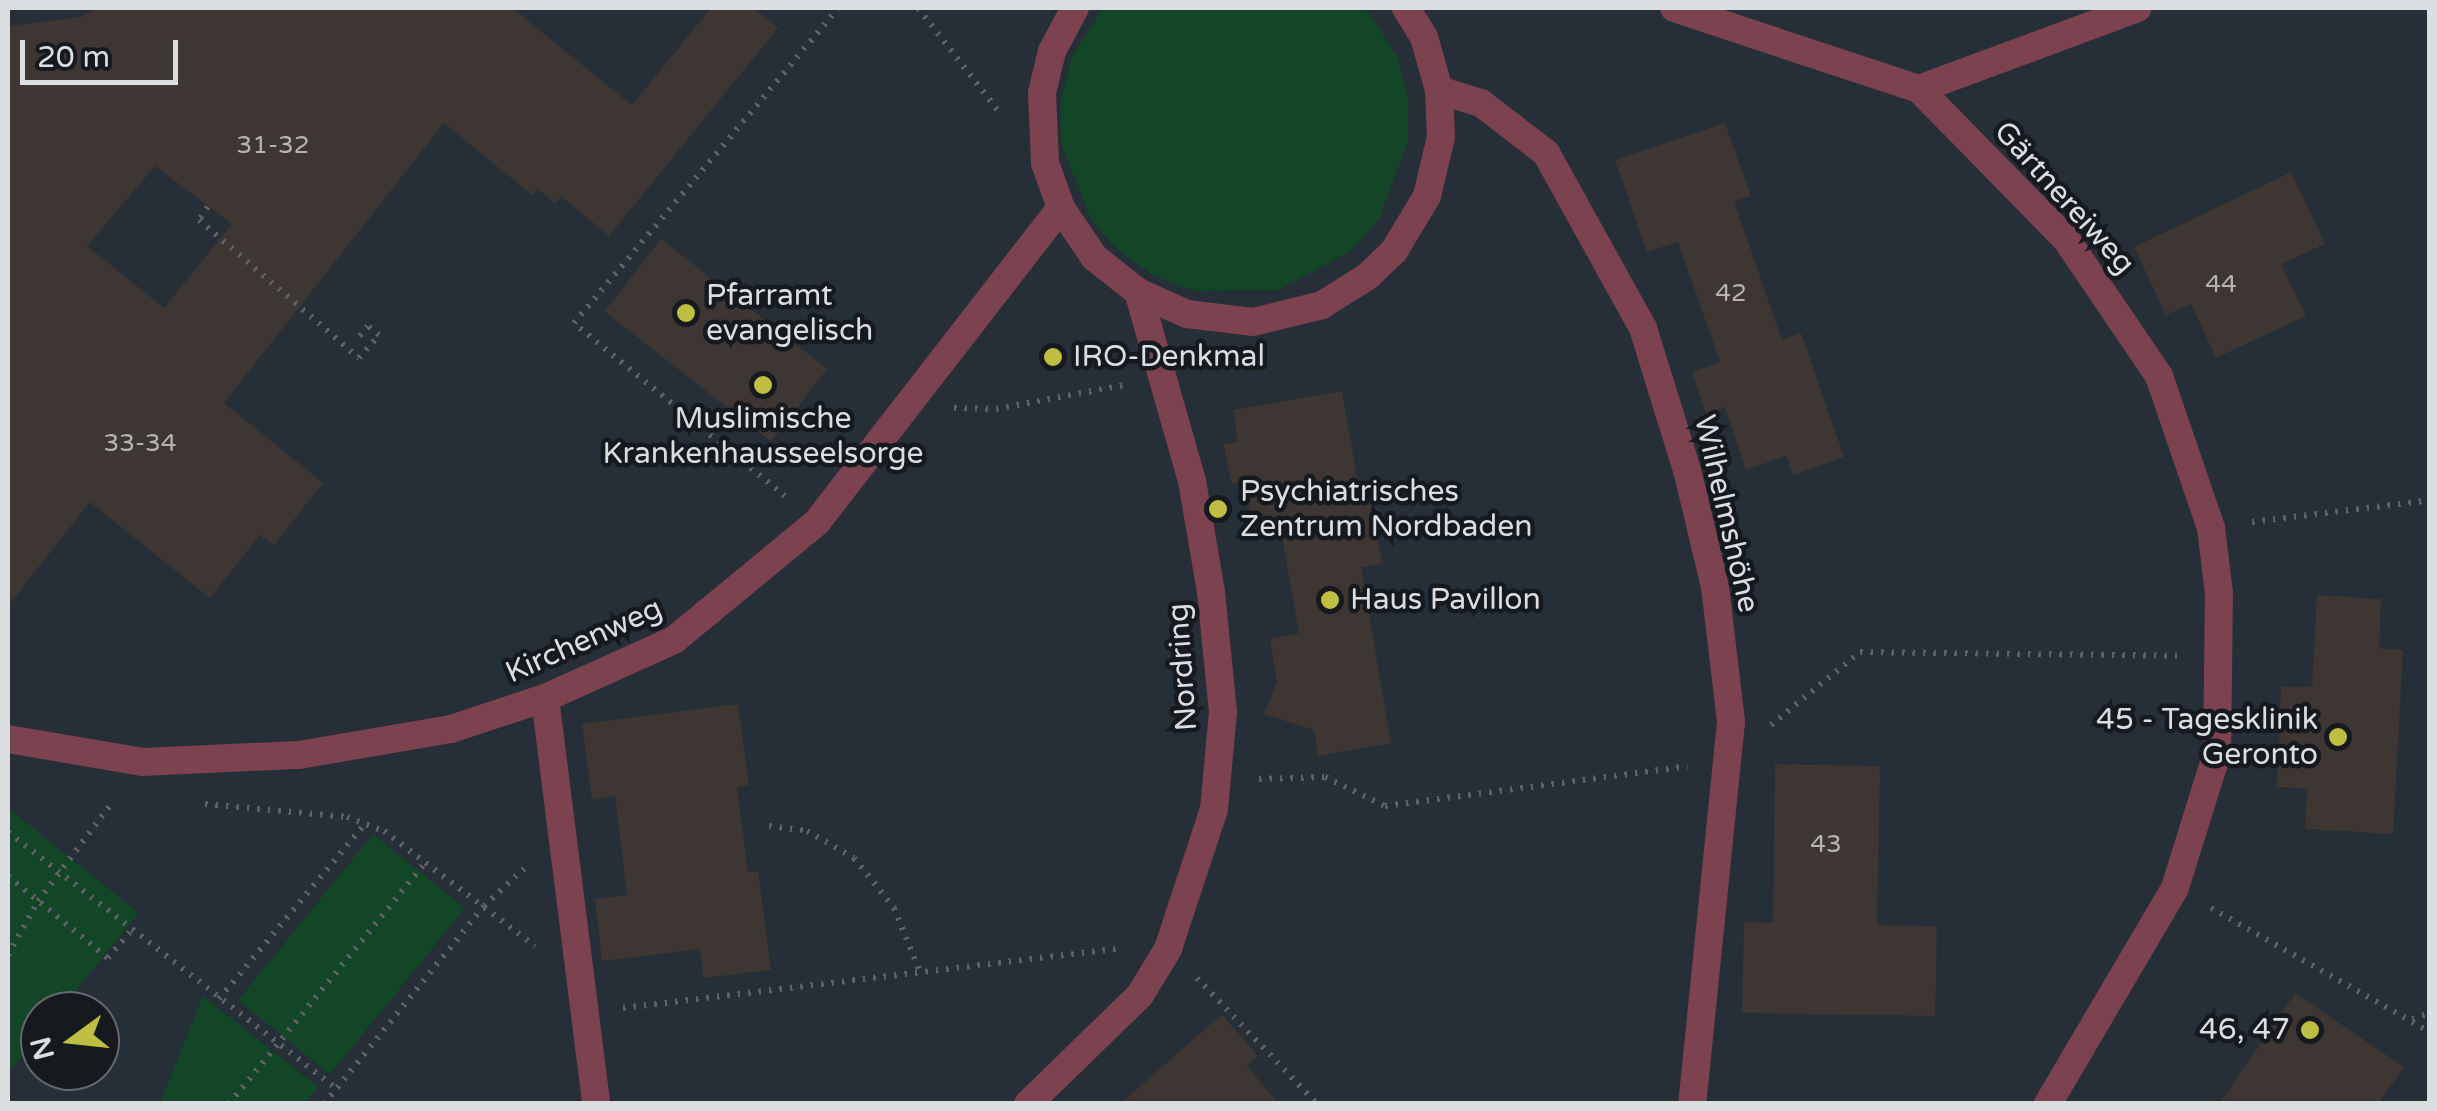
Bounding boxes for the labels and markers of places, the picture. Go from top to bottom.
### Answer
place label: Pfarramt evangelisch [706,278,873,348]
marker: Pfarramt evangelisch [675,302,697,324]
place label: IRO-Denkmal [1073,339,1265,375]
marker: IRO-Denkmal [1042,346,1064,368]
marker: Muslimische Krankenhausseelsorge [752,374,774,396]
place label: Muslimische Krankenhausseelsorge [602,401,924,472]
place label: Psychiatrisches Zentrum Nordbaden [1240,474,1532,544]
marker: Psychiatrisches Zentrum Nordbaden [1205,496,1231,522]
place label: Haus Pavillon [1350,582,1541,618]
marker: Haus Pavillon [1319,589,1341,611]
place label: 45 - Tagesklinik Geronto [2096,702,2318,772]
marker: 45 - Tagesklinik Geronto [2327,726,2349,748]
place label: 46, 47 [2199,1012,2290,1048]
marker: 46, 47 [2299,1019,2321,1041]

